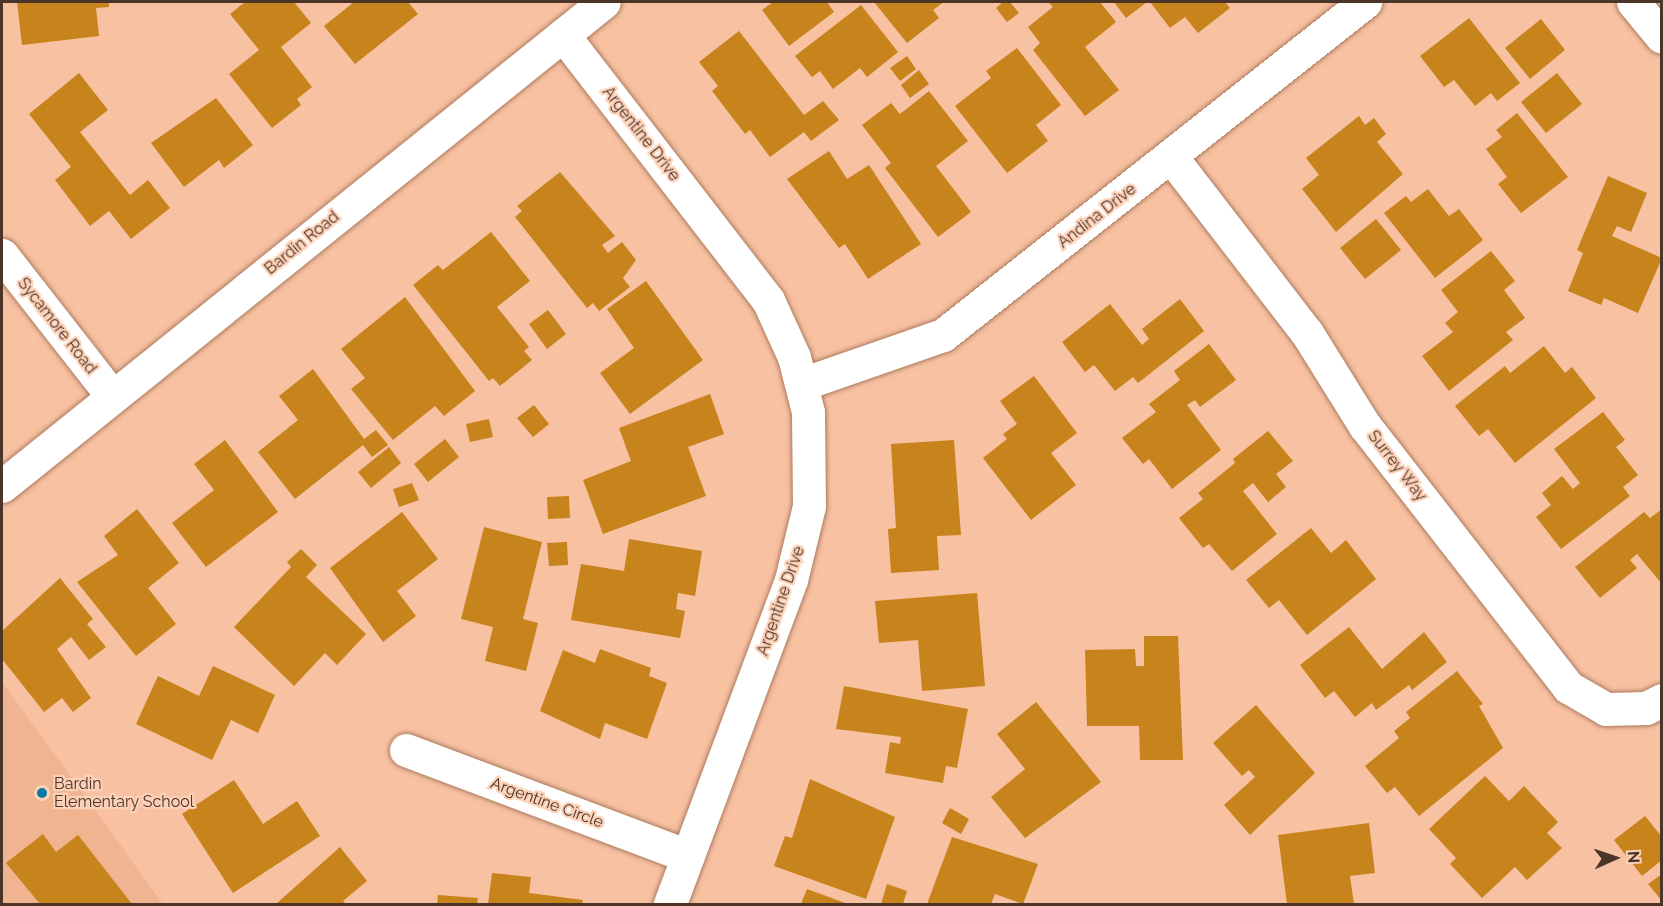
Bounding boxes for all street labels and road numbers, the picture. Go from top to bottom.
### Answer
street label: Argentine Drive [598,83,684,185]
street label: Andina Drive [1054,180,1140,252]
street label: Bardin Road [261,207,343,279]
street label: Sycamore Road [13,274,101,378]
street label: Surrey Way [1363,427,1431,505]
street label: Argentine Drive [753,544,809,658]
street label: Argentine Circle [488,774,606,832]

